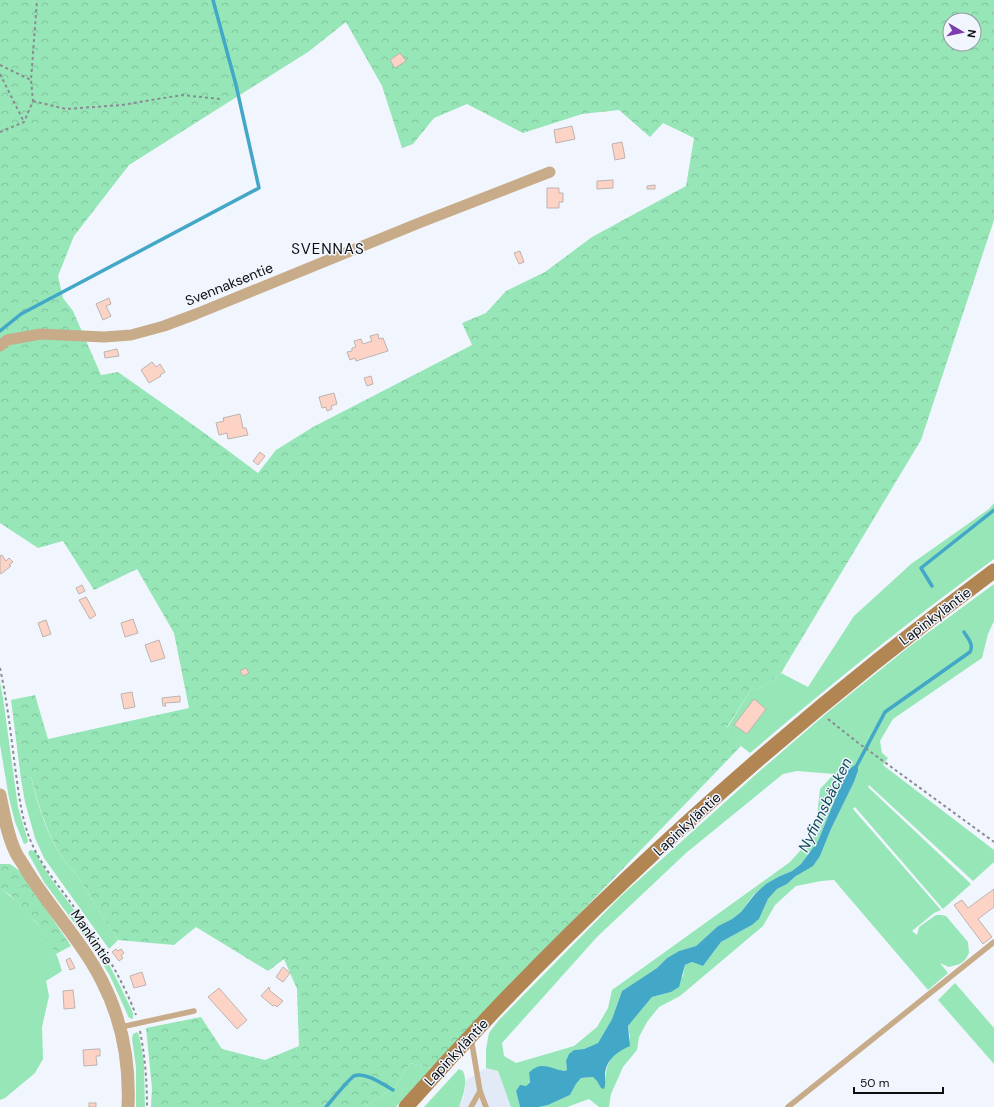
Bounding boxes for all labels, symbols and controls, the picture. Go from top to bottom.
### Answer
north arrow [942,12,982,52]
text: N [964,29,979,39]
district label: SVENNAS [291,239,365,259]
street label: Svennaksentie [182,258,276,310]
street label: Lapinkyläntie [895,583,975,649]
water label: Nyfinnsbäcken [794,754,857,856]
street label: Lapinkyläntie [650,788,724,860]
street label: Mankintie [67,906,117,968]
street label: Lapinkyläntie [420,1015,492,1089]
scale bar [854,1069,943,1095]
text: 50 m [860,1075,889,1091]

